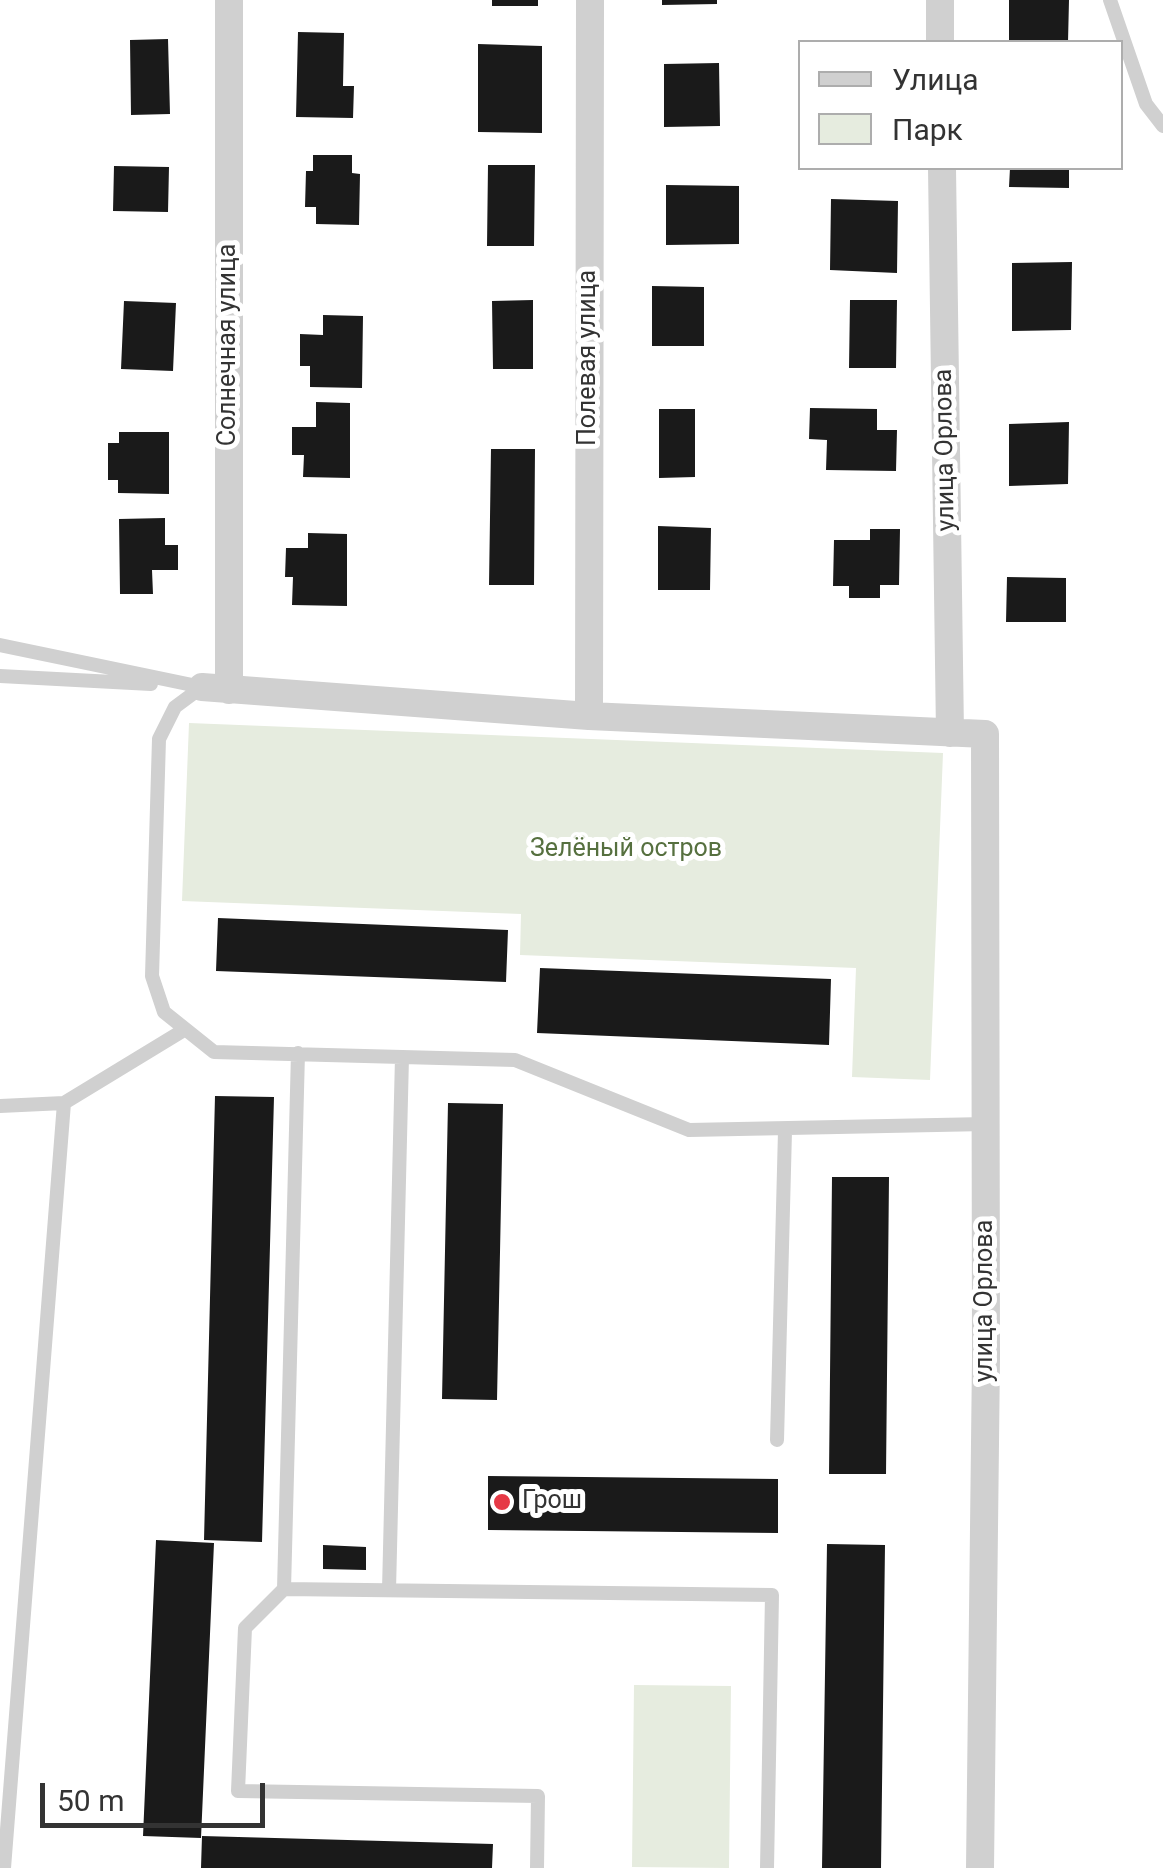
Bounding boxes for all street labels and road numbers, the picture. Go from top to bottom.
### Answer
street label: Солнечная улица [214,244,244,446]
street label: Полевая улица [574,270,604,446]
street label: улица Орлова [930,369,962,531]
street label: улица Орлова [971,1220,1001,1382]

